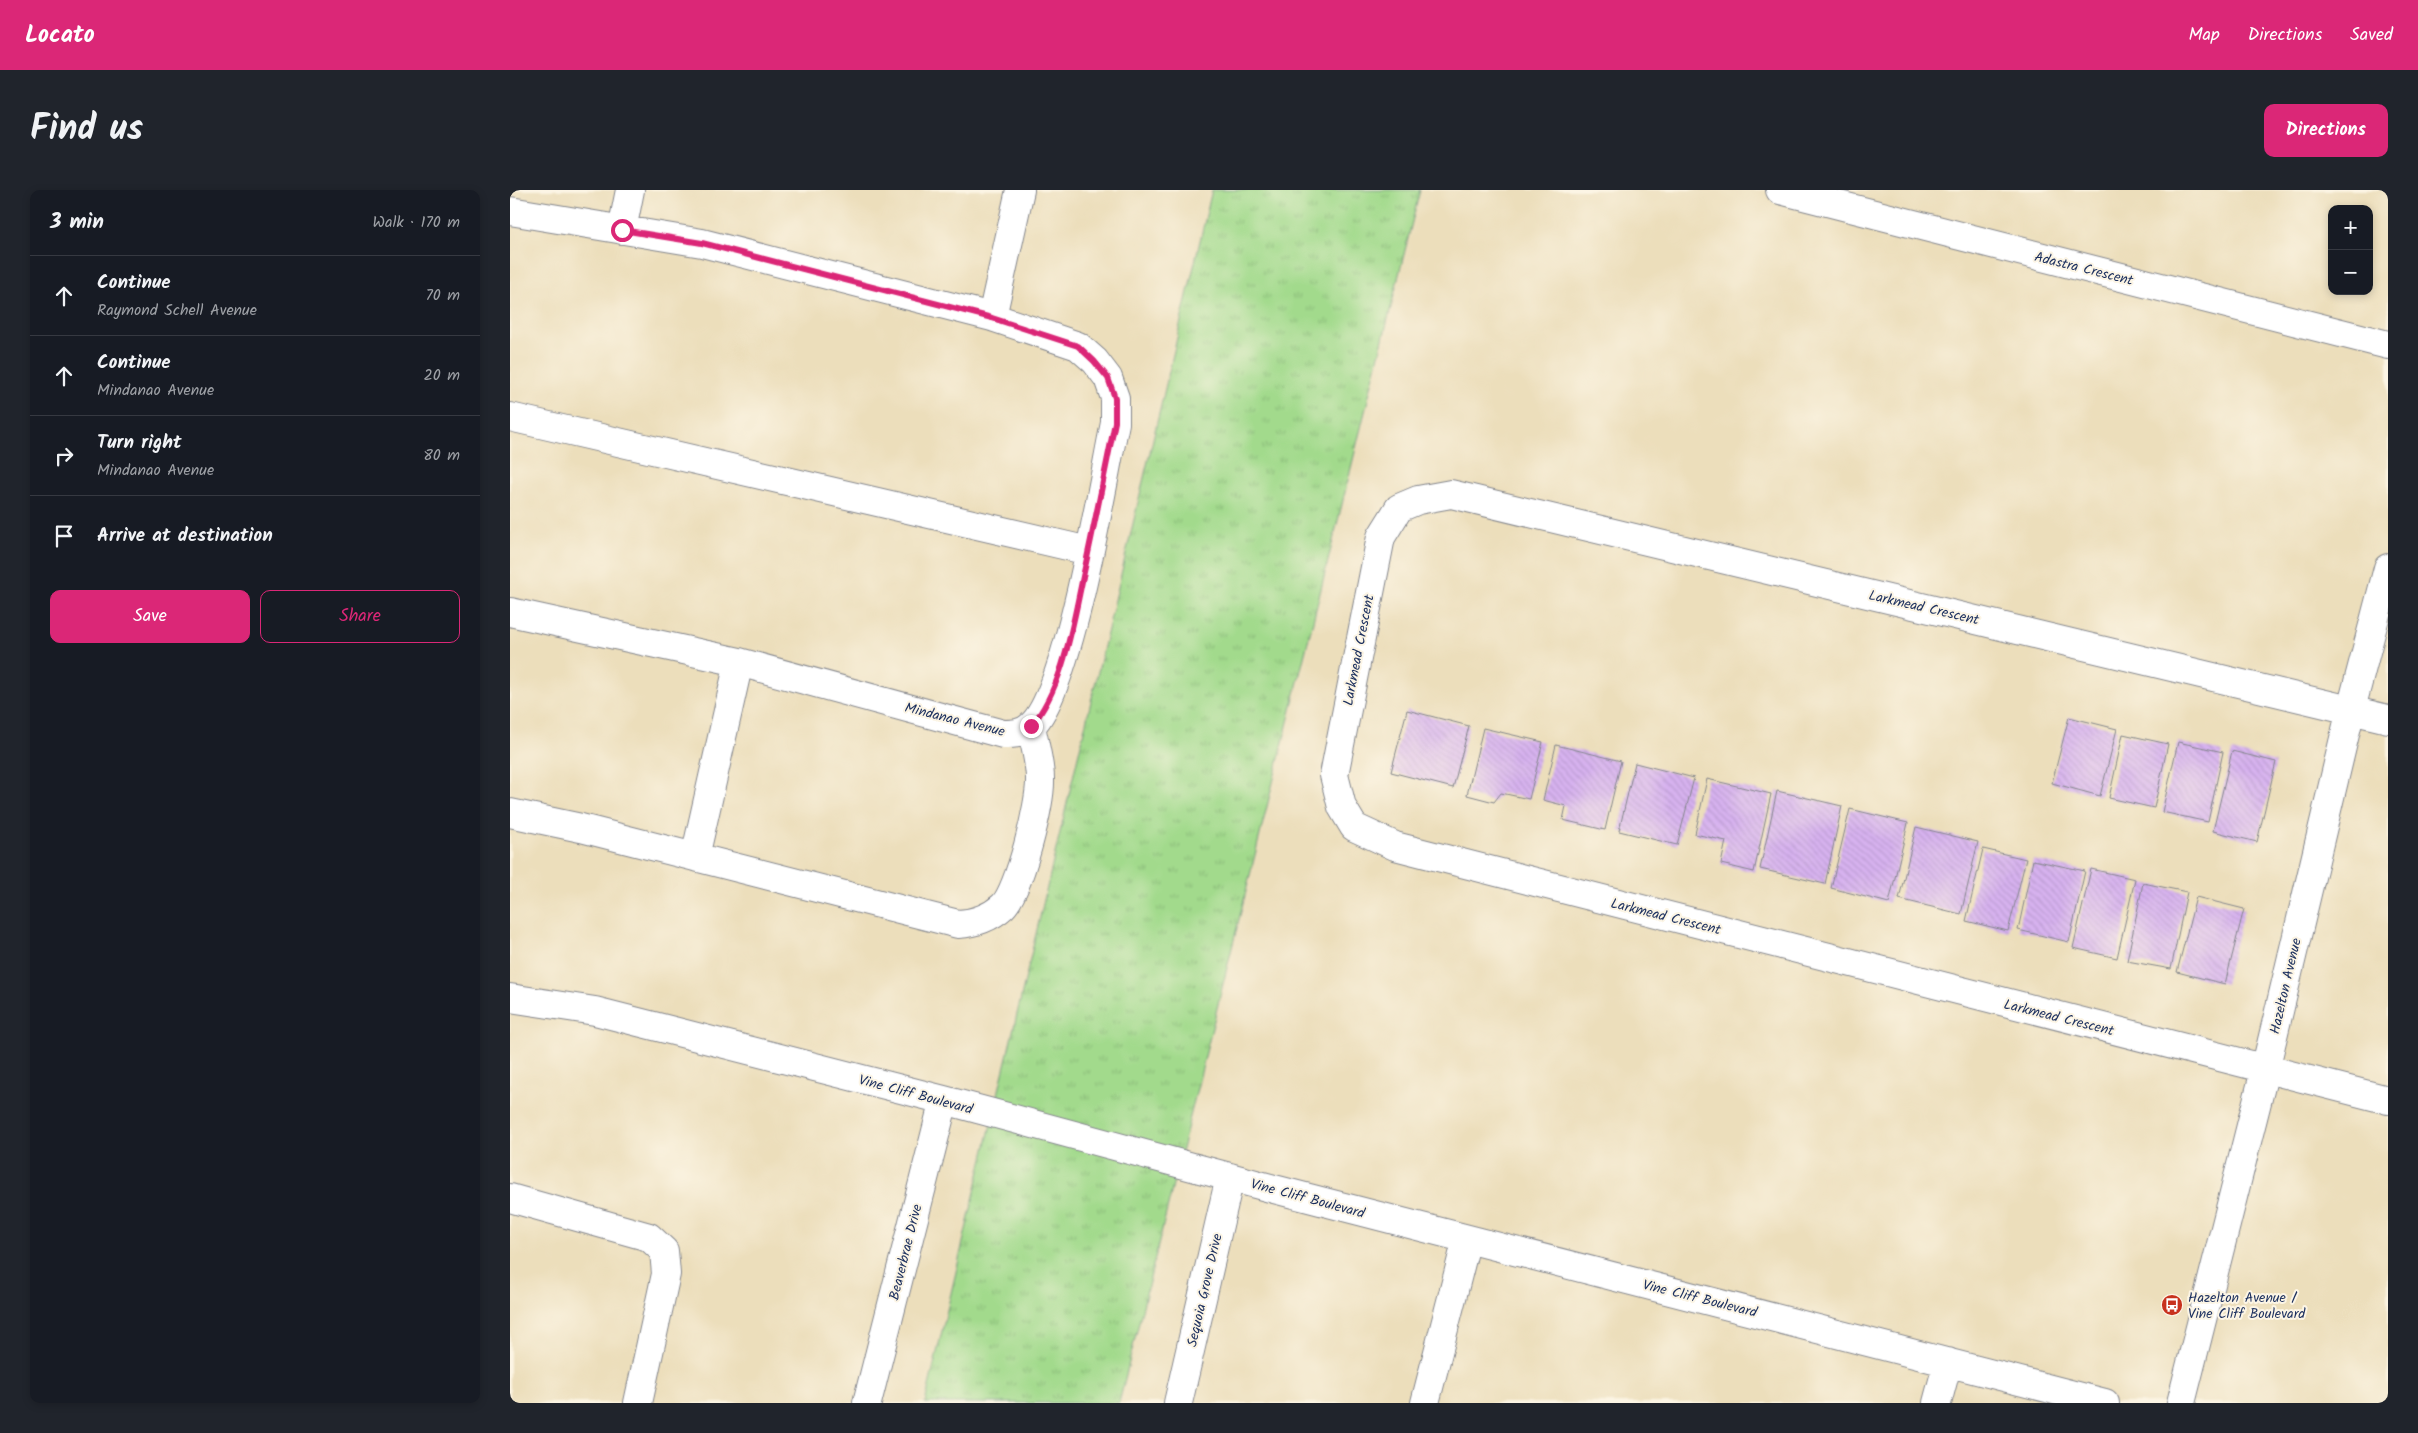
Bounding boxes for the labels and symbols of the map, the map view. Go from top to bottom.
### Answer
route start [611,219,634,242]
street label: Adastra Crescent [2032,246,2136,292]
street label: Larkmead Crescent [1866,585,1982,632]
street label: Larkmead Crescent [1337,592,1381,708]
street label: Mindanao Avenue [902,697,1008,743]
route end [1020,715,1043,738]
street label: Larkmead Crescent [1608,893,1724,941]
street label: Hazelton Avenue [2264,935,2308,1036]
street label: Larkmead Crescent [2001,994,2117,1042]
street label: Vine Cliff Boulevard [856,1069,976,1121]
street label: Vine Cliff Boulevard [1248,1173,1368,1225]
street label: Beaverbrae Drive [883,1201,929,1303]
street label: Sequoia Grove Drive [1181,1231,1229,1349]
street label: Vine Cliff Boulevard [1640,1274,1760,1324]
place label: Hazelton Avenue / Vine Cliff Boulevard [2188,1287,2306,1325]
bus stop icon: Hazelton Avenue / Vine Cliff Boulevard [2160,1293,2184,1317]

